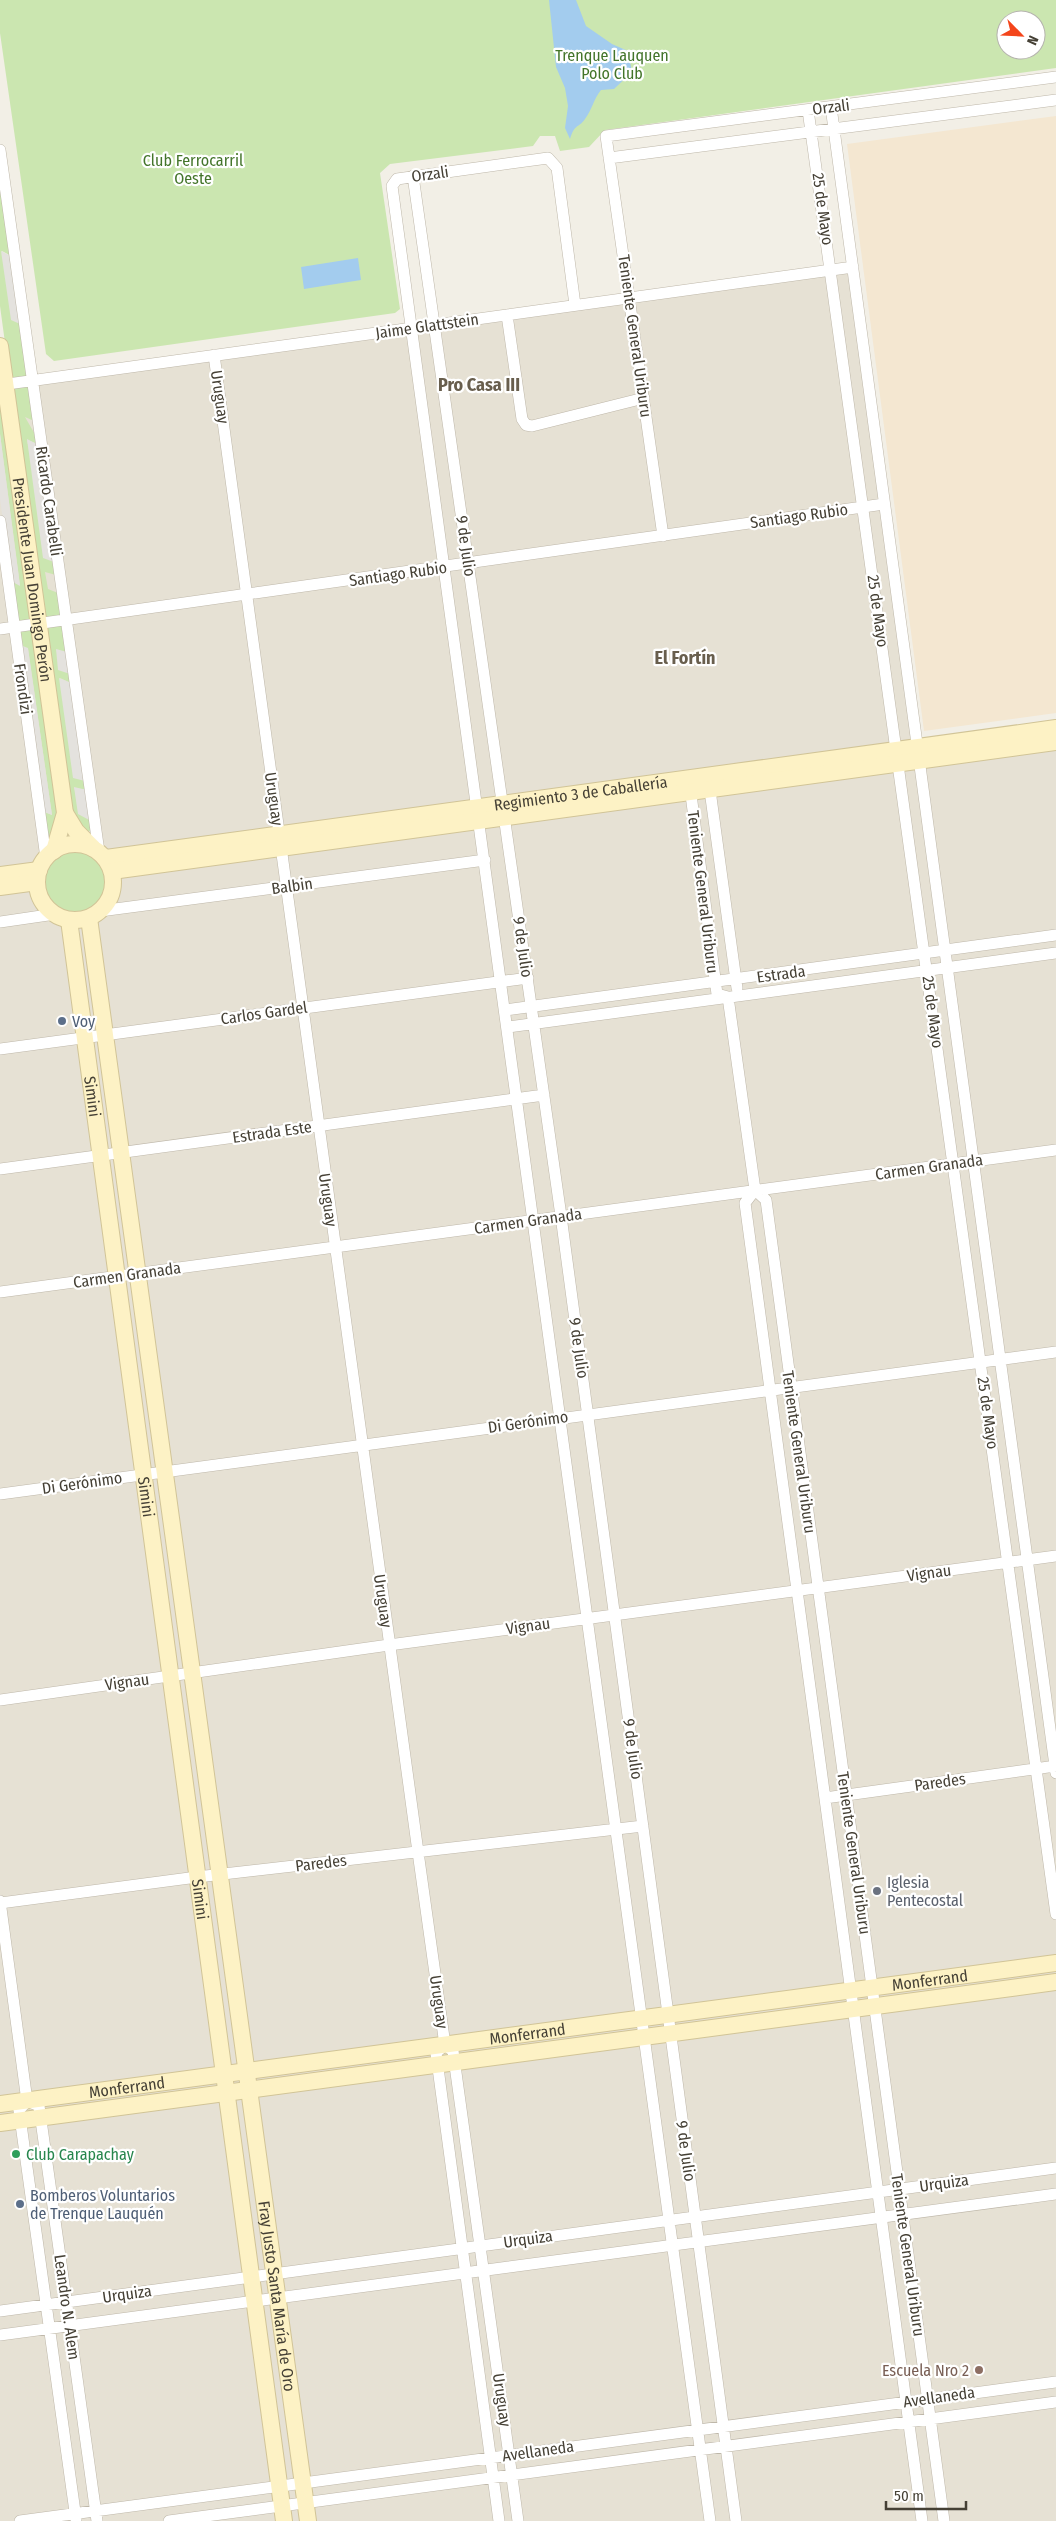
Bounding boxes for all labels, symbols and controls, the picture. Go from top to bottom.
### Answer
north arrow [996,10,1046,60]
text: N [1023,33,1042,47]
park label: Trenque Lauquen Polo Club [555,46,669,83]
street label: Orzali [811,95,851,119]
park label: Club Ferrocarril Oeste [143,151,243,188]
street label: Orzali [410,162,450,186]
street label: 25 de Mayo [809,172,837,246]
street label: Teniente General Uriburu [614,254,656,418]
street label: Jaime Glattstein [374,309,480,343]
street label: Uruguay [207,369,233,426]
district label: Pro Casa III [438,374,520,396]
street label: Ricardo Carabelli [32,445,66,557]
street label: Presidente Juan Domingo Perón [9,476,56,683]
street label: Santiago Rubio [749,500,849,532]
street label: 9 de Julio [452,514,480,578]
street label: Santiago Rubio [348,558,448,590]
street label: 25 de Mayo [864,574,892,648]
district label: El Fortín [655,647,715,669]
street label: Frondizi [10,662,36,716]
street label: Uruguay [261,771,287,828]
street label: Regimiento 3 de Caballería [493,772,669,814]
street label: Teniente General Uriburu [684,809,722,975]
street label: Balbin [270,874,314,898]
street label: 9 de Julio [509,915,537,979]
street label: Estrada [755,961,807,987]
street label: 25 de Mayo [919,975,947,1049]
street label: Carlos Gardel [219,998,309,1028]
place label: Voy [72,1012,96,1031]
marker: Voy [56,1015,68,1027]
street label: Simini [81,1075,105,1118]
street label: Estrada Este [231,1117,313,1147]
street label: Carmen Granada [874,1150,984,1184]
street label: Uruguay [315,1172,341,1229]
street label: Carmen Granada [473,1204,583,1238]
street label: Carmen Granada [72,1258,182,1292]
street label: 9 de Julio [565,1316,593,1380]
street label: Teniente General Uriburu [778,1370,820,1534]
street label: 25 de Mayo [974,1376,1002,1450]
street label: Di Gerónimo [487,1407,569,1437]
street label: Di Gerónimo [41,1468,123,1498]
street label: Simini [134,1475,159,1518]
street label: Vignau [906,1561,952,1585]
street label: Uruguay [370,1573,396,1630]
street label: Vignau [505,1614,551,1638]
street label: Vignau [104,1670,150,1694]
street label: 9 de Julio [619,1717,647,1781]
street label: Paredes [913,1769,967,1795]
street label: Teniente General Uriburu [833,1771,875,1935]
street label: Paredes [294,1850,348,1876]
place label: Iglesia Pentecostal [887,1873,963,1910]
street label: Simini [188,1878,213,1921]
marker: Iglesia Pentecostal [871,1885,883,1897]
street label: Monferrand [891,1965,969,1994]
street label: Uruguay [426,1974,452,2031]
street label: Monferrand [488,2019,566,2048]
street label: Monferrand [88,2073,166,2102]
street label: 9 de Julio [672,2119,700,2183]
place label: Club Carapachay [26,2145,135,2164]
marker: Club Carapachay [10,2148,22,2160]
street label: Urquiza [918,2170,970,2196]
street label: Teniente General Uriburu [887,2173,929,2337]
place label: Bomberos Voluntarios de Trenque Lauquén [30,2186,175,2223]
marker: Bomberos Voluntarios de Trenque Lauquén [14,2198,26,2210]
street label: Fray Justo Santa María de Oro [255,2200,300,2393]
street label: Urquiza [502,2226,554,2252]
street label: Leandro N. Alem [50,2253,84,2361]
street label: Urquiza [101,2281,153,2307]
place label: Escuela Nro 2 [882,2361,969,2380]
marker: Escuela Nro 2 [973,2364,985,2376]
street label: Uruguay [489,2372,515,2429]
street label: Avellaneda [902,2383,976,2411]
street label: Avellaneda [501,2437,575,2465]
scale bar [886,2478,966,2510]
text: 50 m [894,2487,924,2505]

